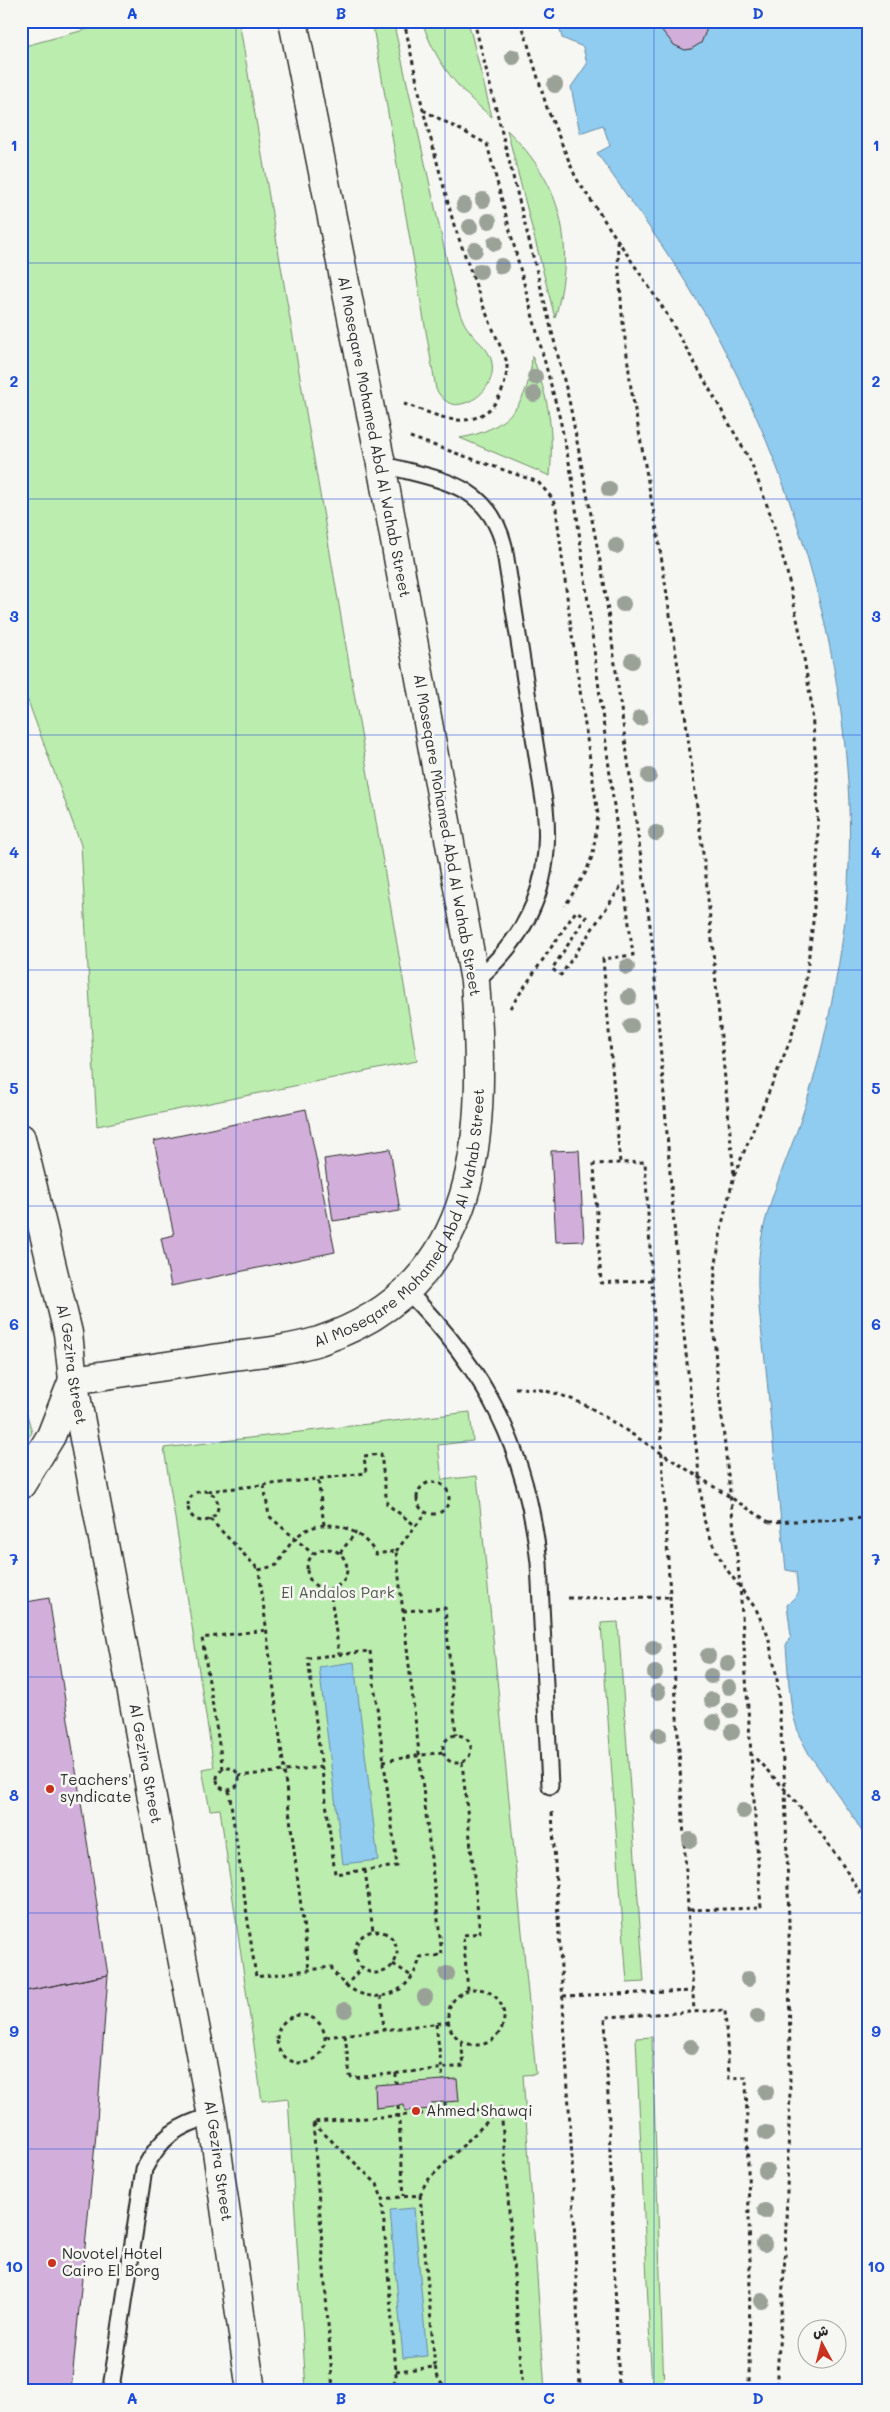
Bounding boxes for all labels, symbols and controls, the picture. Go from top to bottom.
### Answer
text: A [126,2,138,23]
text: B [336,2,346,23]
text: C [543,2,555,23]
text: D [752,2,764,23]
text: 1 [10,134,18,155]
text: 1 [872,134,880,155]
street label: Al Moseqare Mohamed Abd Al Wahab Street [334,275,416,599]
text: 2 [10,370,19,391]
text: 2 [872,370,881,391]
text: 3 [9,605,19,626]
text: 3 [871,605,881,626]
street label: Al Moseqare Mohamed Abd Al Wahab Street [410,672,486,997]
text: 4 [9,841,19,862]
text: 4 [871,841,881,862]
text: 5 [9,1077,19,1098]
text: 5 [871,1077,881,1098]
street label: Al Moseqare Mohamed Abd Al Wahab Street [311,1088,488,1351]
street label: Al Gezira Street [52,1302,92,1426]
text: 6 [9,1313,19,1334]
text: 6 [871,1313,881,1334]
text: 7 [10,1548,19,1569]
text: 7 [872,1548,881,1569]
park label: El Andalos Park [281,1582,395,1602]
street label: Al Gezira Street [125,1701,168,1825]
place label: Teachers' syndicate [60,1769,132,1806]
marker: Teachers' syndicate [44,1783,56,1795]
text: 8 [9,1784,19,1805]
text: 8 [871,1784,881,1805]
text: 9 [9,2020,19,2041]
text: 9 [871,2020,881,2041]
street label: Al Gezira Street [200,2098,238,2222]
place label: Ahmed Shawqi [426,2100,533,2120]
marker: Ahmed Shawqi [410,2105,422,2117]
place label: Novotel Hotel Cairo El Borg [62,2243,163,2280]
text: 10 [5,2255,23,2276]
text: 10 [867,2255,885,2276]
marker: Novotel Hotel Cairo El Borg [46,2257,58,2269]
north arrow [798,2320,848,2370]
text: ش [812,2320,829,2341]
text: A [126,2387,138,2408]
text: B [336,2387,346,2408]
text: C [543,2387,555,2408]
text: D [752,2387,764,2408]

